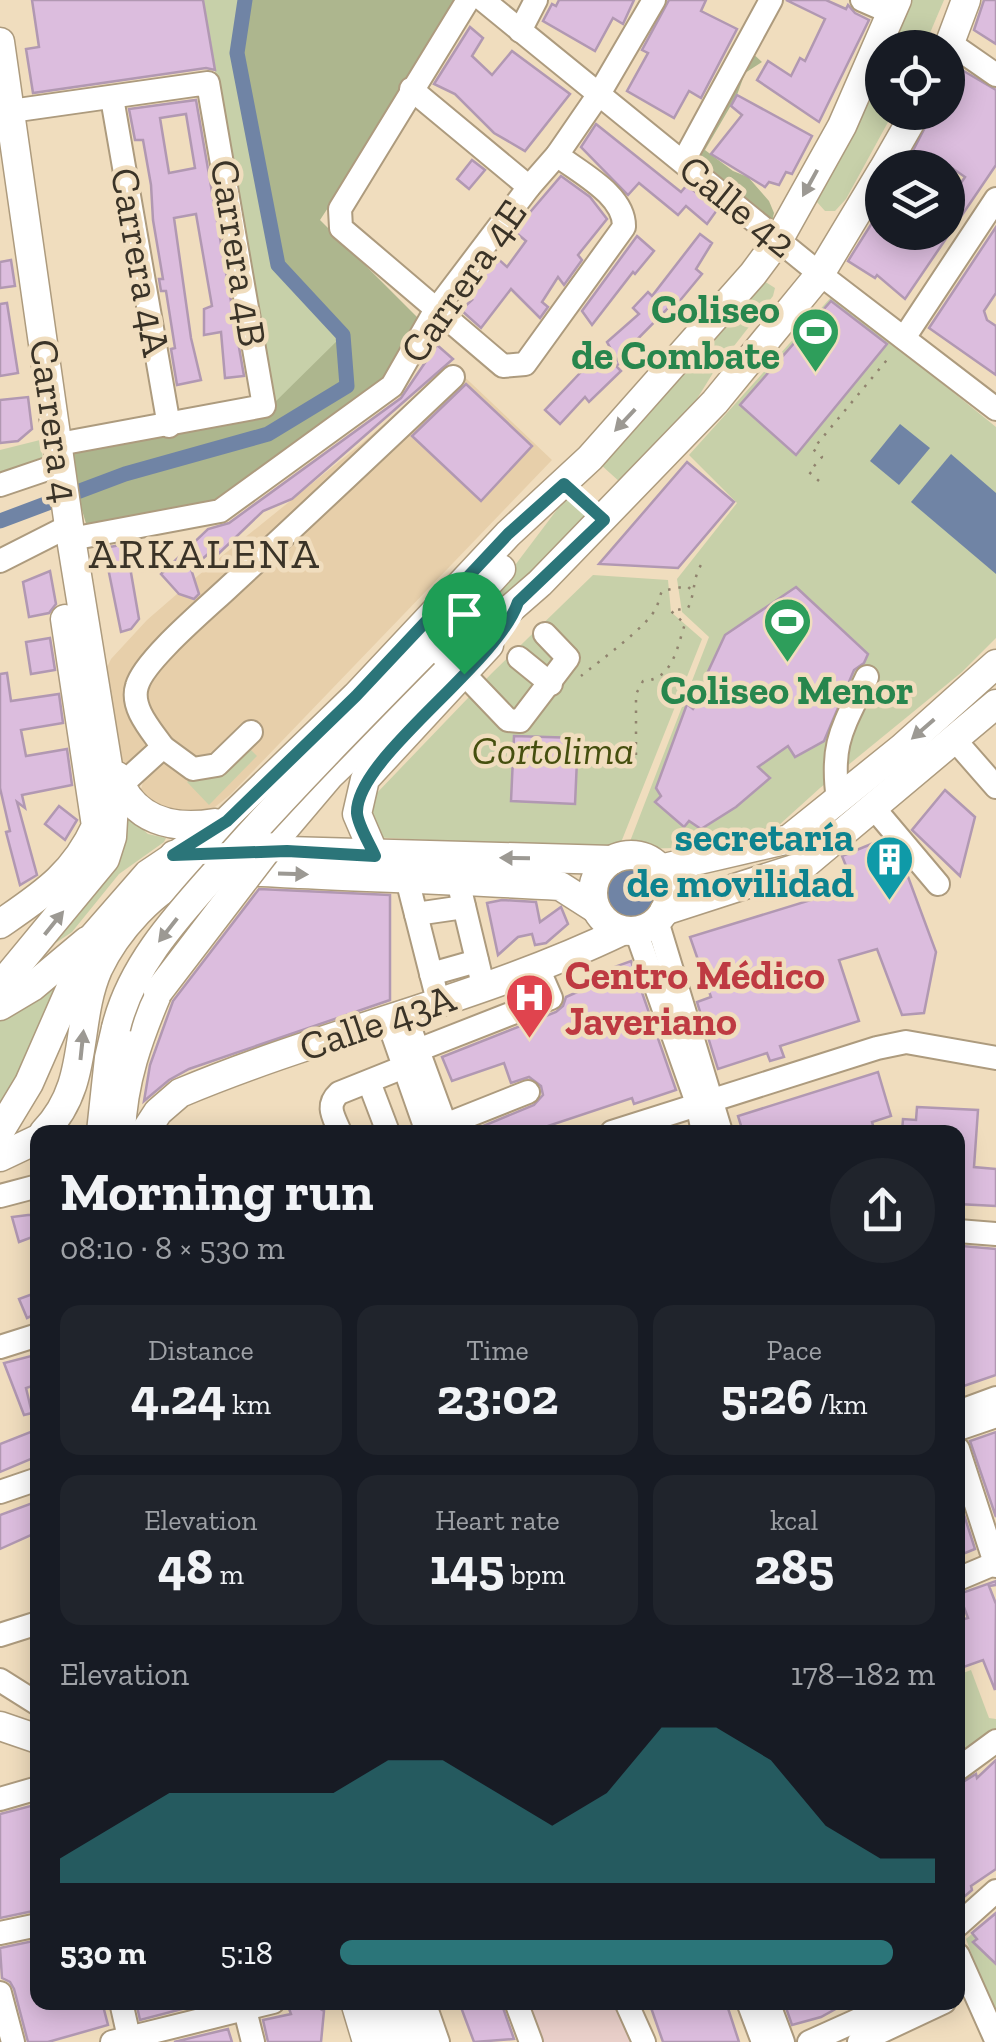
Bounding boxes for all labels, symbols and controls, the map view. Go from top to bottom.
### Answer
map controls [865,30,965,250]
button: locate [865,30,965,130]
street label: Calle 42 [670,144,806,268]
button: layers [865,150,965,250]
street label: Carrera 4B [201,156,277,350]
street label: Carrera 4A [101,164,181,361]
one-way arrow [802,169,820,197]
street label: Carrera 4E [389,190,537,372]
place label: Coliseo de Combate [571,285,780,379]
sports icon: Coliseo de Combate [789,306,841,374]
street label: Carrera 4 [20,336,90,506]
one-way arrow [614,408,637,432]
district label: ARKALENA [89,528,321,579]
pin [422,572,507,675]
icon: arrive [437,587,492,642]
sports icon: Coliseo Menor [761,596,813,664]
place label: Coliseo Menor [661,666,913,714]
one-way arrow [911,718,936,740]
park label: Cortolima [472,726,634,774]
place label: secretaría de movilidad [627,813,854,907]
building icon: secretaría de movilidad [863,834,915,902]
one-way arrow [498,850,530,866]
one-way arrow [277,866,309,882]
one-way arrow [43,911,64,936]
one-way arrow [158,917,179,942]
place label: Centro Médico Javeriano [565,951,825,1045]
hospital icon: Centro Médico Javeriano [504,972,556,1040]
street label: Calle 43A [293,973,462,1071]
one-way arrow [74,1028,90,1060]
text: Morning run [60,1158,374,1224]
button: share [830,1158,935,1263]
text: 08:10 · 8 × 530 m [60,1229,285,1267]
text: Distance [148,1334,254,1367]
text: Time [466,1334,529,1367]
text: Pace [766,1334,822,1367]
text: 4.24 [131,1367,226,1427]
text: 23:02 [437,1367,558,1427]
text: 5:26 [721,1367,813,1427]
text: km [226,1388,271,1421]
text: /km [813,1388,868,1421]
text: Elevation [144,1504,257,1537]
text: Heart rate [435,1504,560,1537]
text: kcal [770,1504,818,1537]
text: 48 [158,1537,213,1597]
text: 145 [430,1537,504,1597]
text: 285 [754,1537,834,1597]
text: m [213,1558,244,1591]
text: bpm [504,1558,565,1591]
text: Elevation [60,1655,189,1693]
text: 178–182 m [791,1655,935,1693]
text: 530 m [60,1934,146,1972]
text: 5:18 [220,1934,273,1972]

